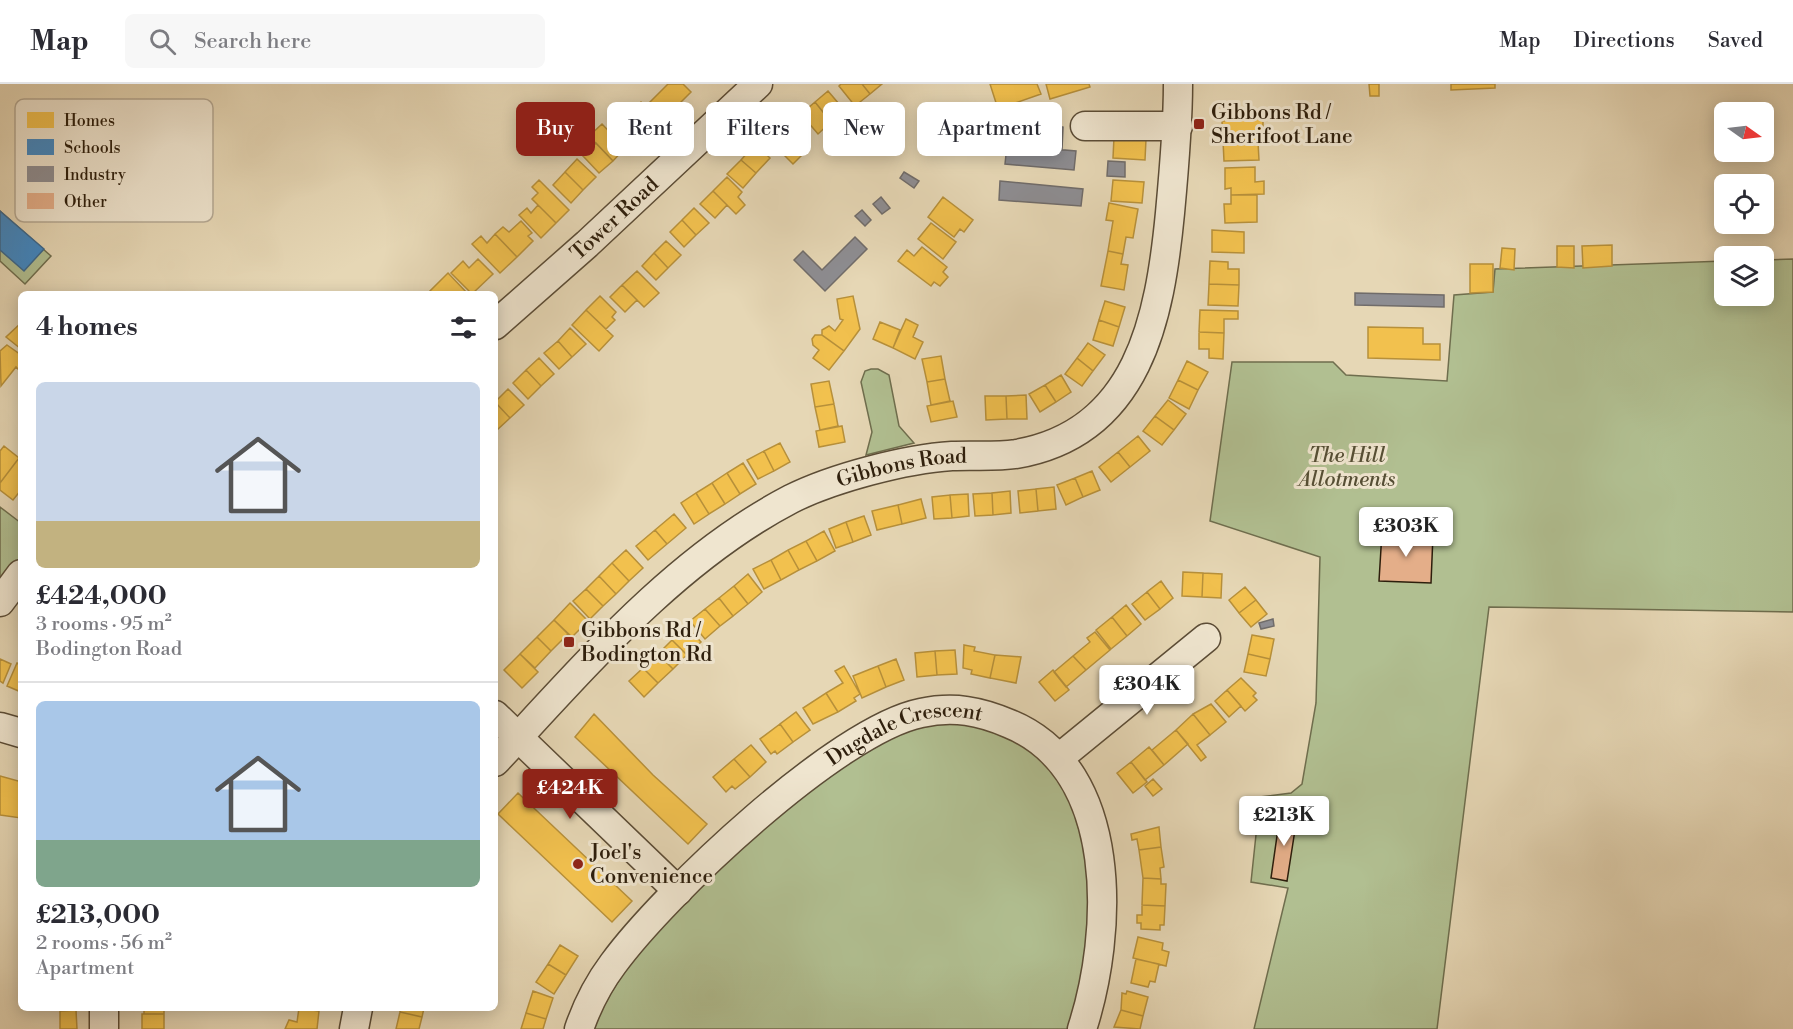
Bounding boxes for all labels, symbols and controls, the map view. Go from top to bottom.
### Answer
search box [125,14,545,68]
text: Map [30,24,89,59]
icon: search [146,25,179,58]
text: Search here [194,28,311,55]
text: Map [1499,28,1541,54]
text: Directions [1574,28,1675,54]
text: Saved [1708,28,1763,54]
legend [15,99,213,222]
place label: Gibbons Rd / Sherifoot Lane [1211,100,1353,150]
chip: Buy [516,102,595,156]
chip: Rent [607,102,694,156]
chip: Filters [706,102,811,156]
chip: New [823,102,905,156]
chip: Apartment [917,102,1062,156]
north arrow [1714,102,1774,162]
map controls [1714,102,1774,306]
text: Homes [64,111,115,131]
marker: Gibbons Rd / Sherifoot Lane [1192,117,1206,131]
text: Schools [64,138,120,158]
text: Industry [64,165,126,185]
street label: Tower Road [565,172,665,267]
button: locate [1714,174,1774,234]
text: Other [64,192,107,212]
button: layers [1714,246,1774,306]
text: 4 homes [36,311,138,343]
icon: filters [447,311,480,344]
icon: home [204,421,312,529]
park label: The Hill Allotments [1297,443,1396,493]
street label: Gibbons Road [833,444,967,494]
pin: £303K [1364,507,1448,558]
text: £303K [1373,514,1439,539]
text: £424,000 [36,580,167,612]
text: 3 rooms · 95 m² [36,612,172,637]
place label: Gibbons Rd / Bodington Rd [580,618,712,668]
marker: Gibbons Rd / Bodington Rd [562,635,576,649]
text: Bodington Road [36,637,182,662]
pin: £304K [1105,665,1189,716]
text: £304K [1113,672,1181,697]
street label: Dugdale Crescent [821,698,986,772]
icon: home [204,740,312,848]
pin: £424K [528,769,612,820]
text: £424K [537,776,603,801]
pin: £213K [1242,796,1326,847]
text: £213K [1253,803,1315,828]
place label: Joel's Convenience [589,840,713,890]
marker: Joel's Convenience [571,857,585,871]
text: £213,000 [36,899,160,931]
text: 2 rooms · 56 m² [36,931,172,956]
text: Apartment [36,956,134,981]

